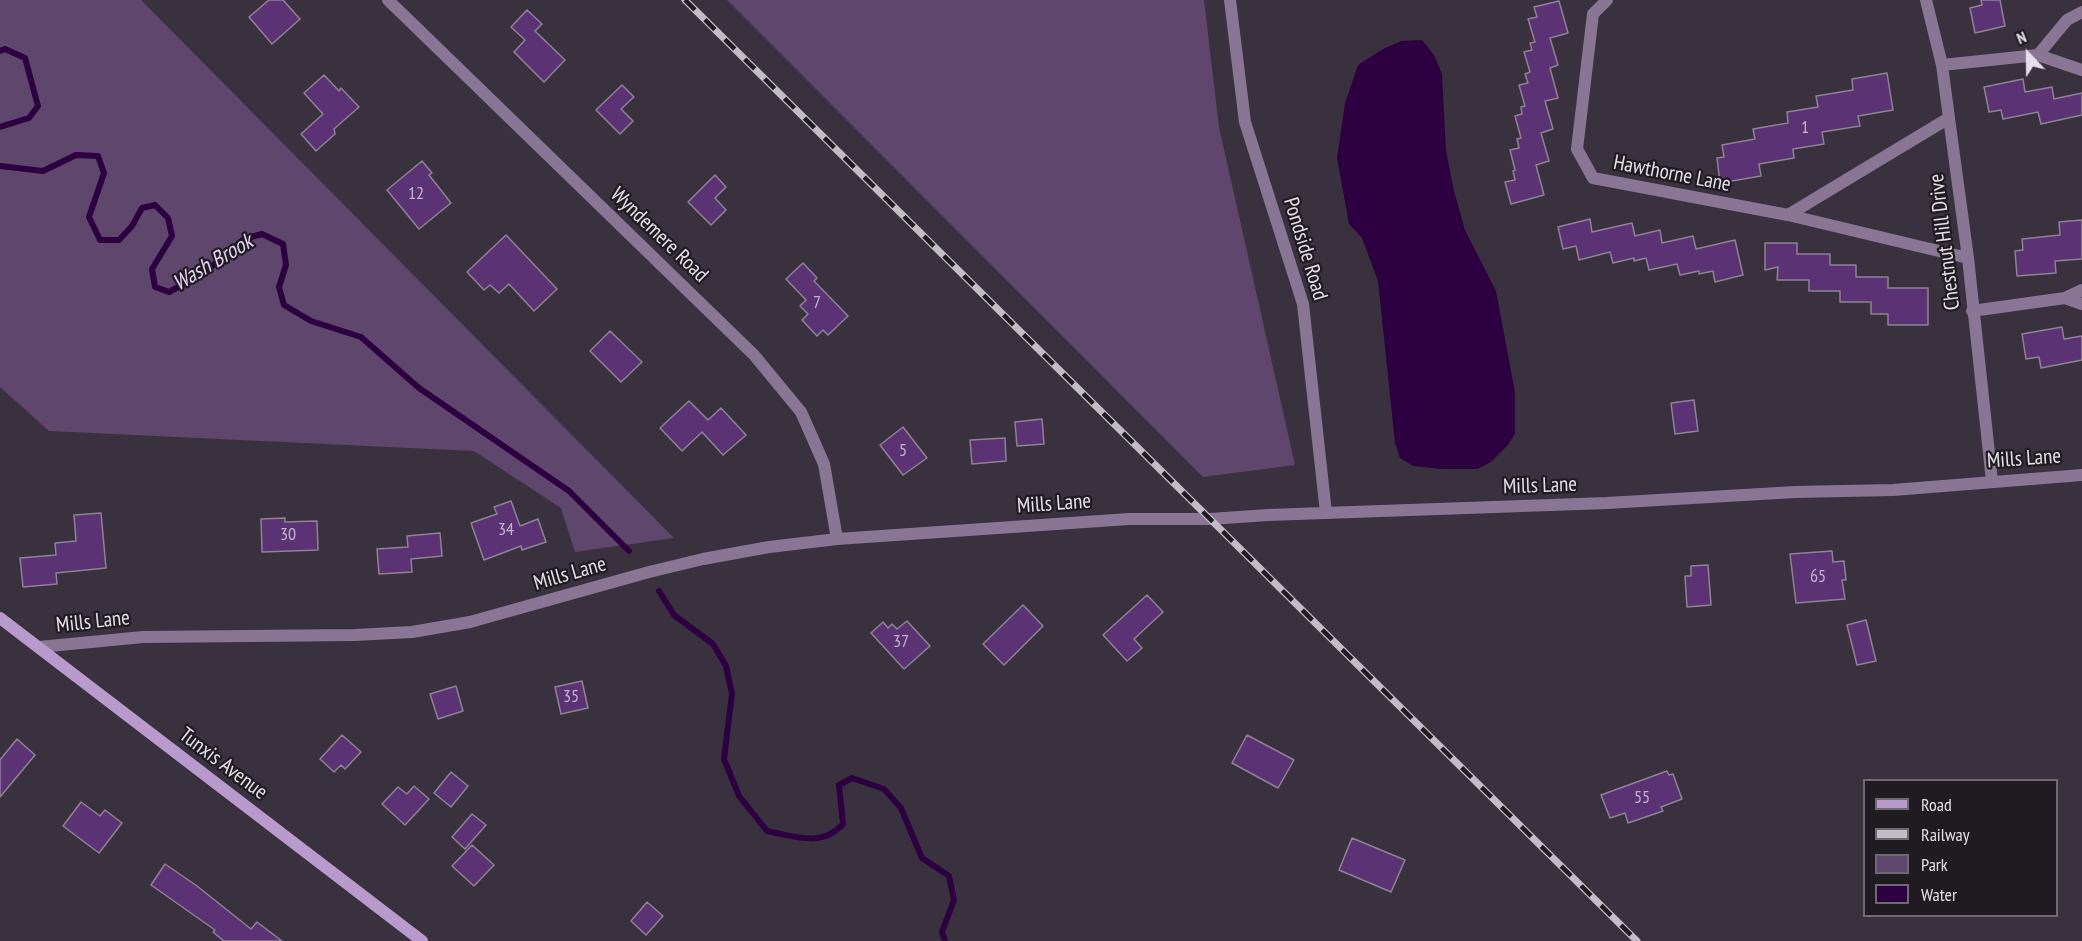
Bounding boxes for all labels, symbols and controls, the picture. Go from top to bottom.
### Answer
north arrow [1998,24,2058,84]
text: N [2013,26,2029,48]
house number: 1 [1801,117,1809,139]
street label: Hawthorne Lane [1611,150,1733,198]
street label: Chestnut Hill Drive [1924,172,1966,312]
street label: Wyndemere Road [605,182,713,288]
house number: 12 [408,183,424,205]
street label: Pondside Road [1277,195,1333,303]
water label: Wash Brook [168,229,258,297]
house number: 7 [813,292,821,314]
house number: 5 [899,440,907,462]
street label: Mills Lane [1986,444,2062,474]
street label: Mills Lane [1503,472,1577,500]
street label: Mills Lane [1016,489,1092,519]
house number: 34 [498,519,514,541]
house number: 30 [280,524,296,546]
street label: Mills Lane [531,552,609,596]
house number: 65 [1810,566,1826,588]
street label: Mills Lane [55,606,131,638]
house number: 37 [893,631,909,653]
house number: 35 [563,686,579,708]
street label: Tunxis Avenue [174,723,272,805]
legend [1863,779,2058,917]
house number: 55 [1634,787,1650,809]
text: Road [1921,793,1952,816]
text: Railway [1921,823,1970,846]
text: Park [1921,853,1948,876]
text: Water [1921,883,1957,906]

